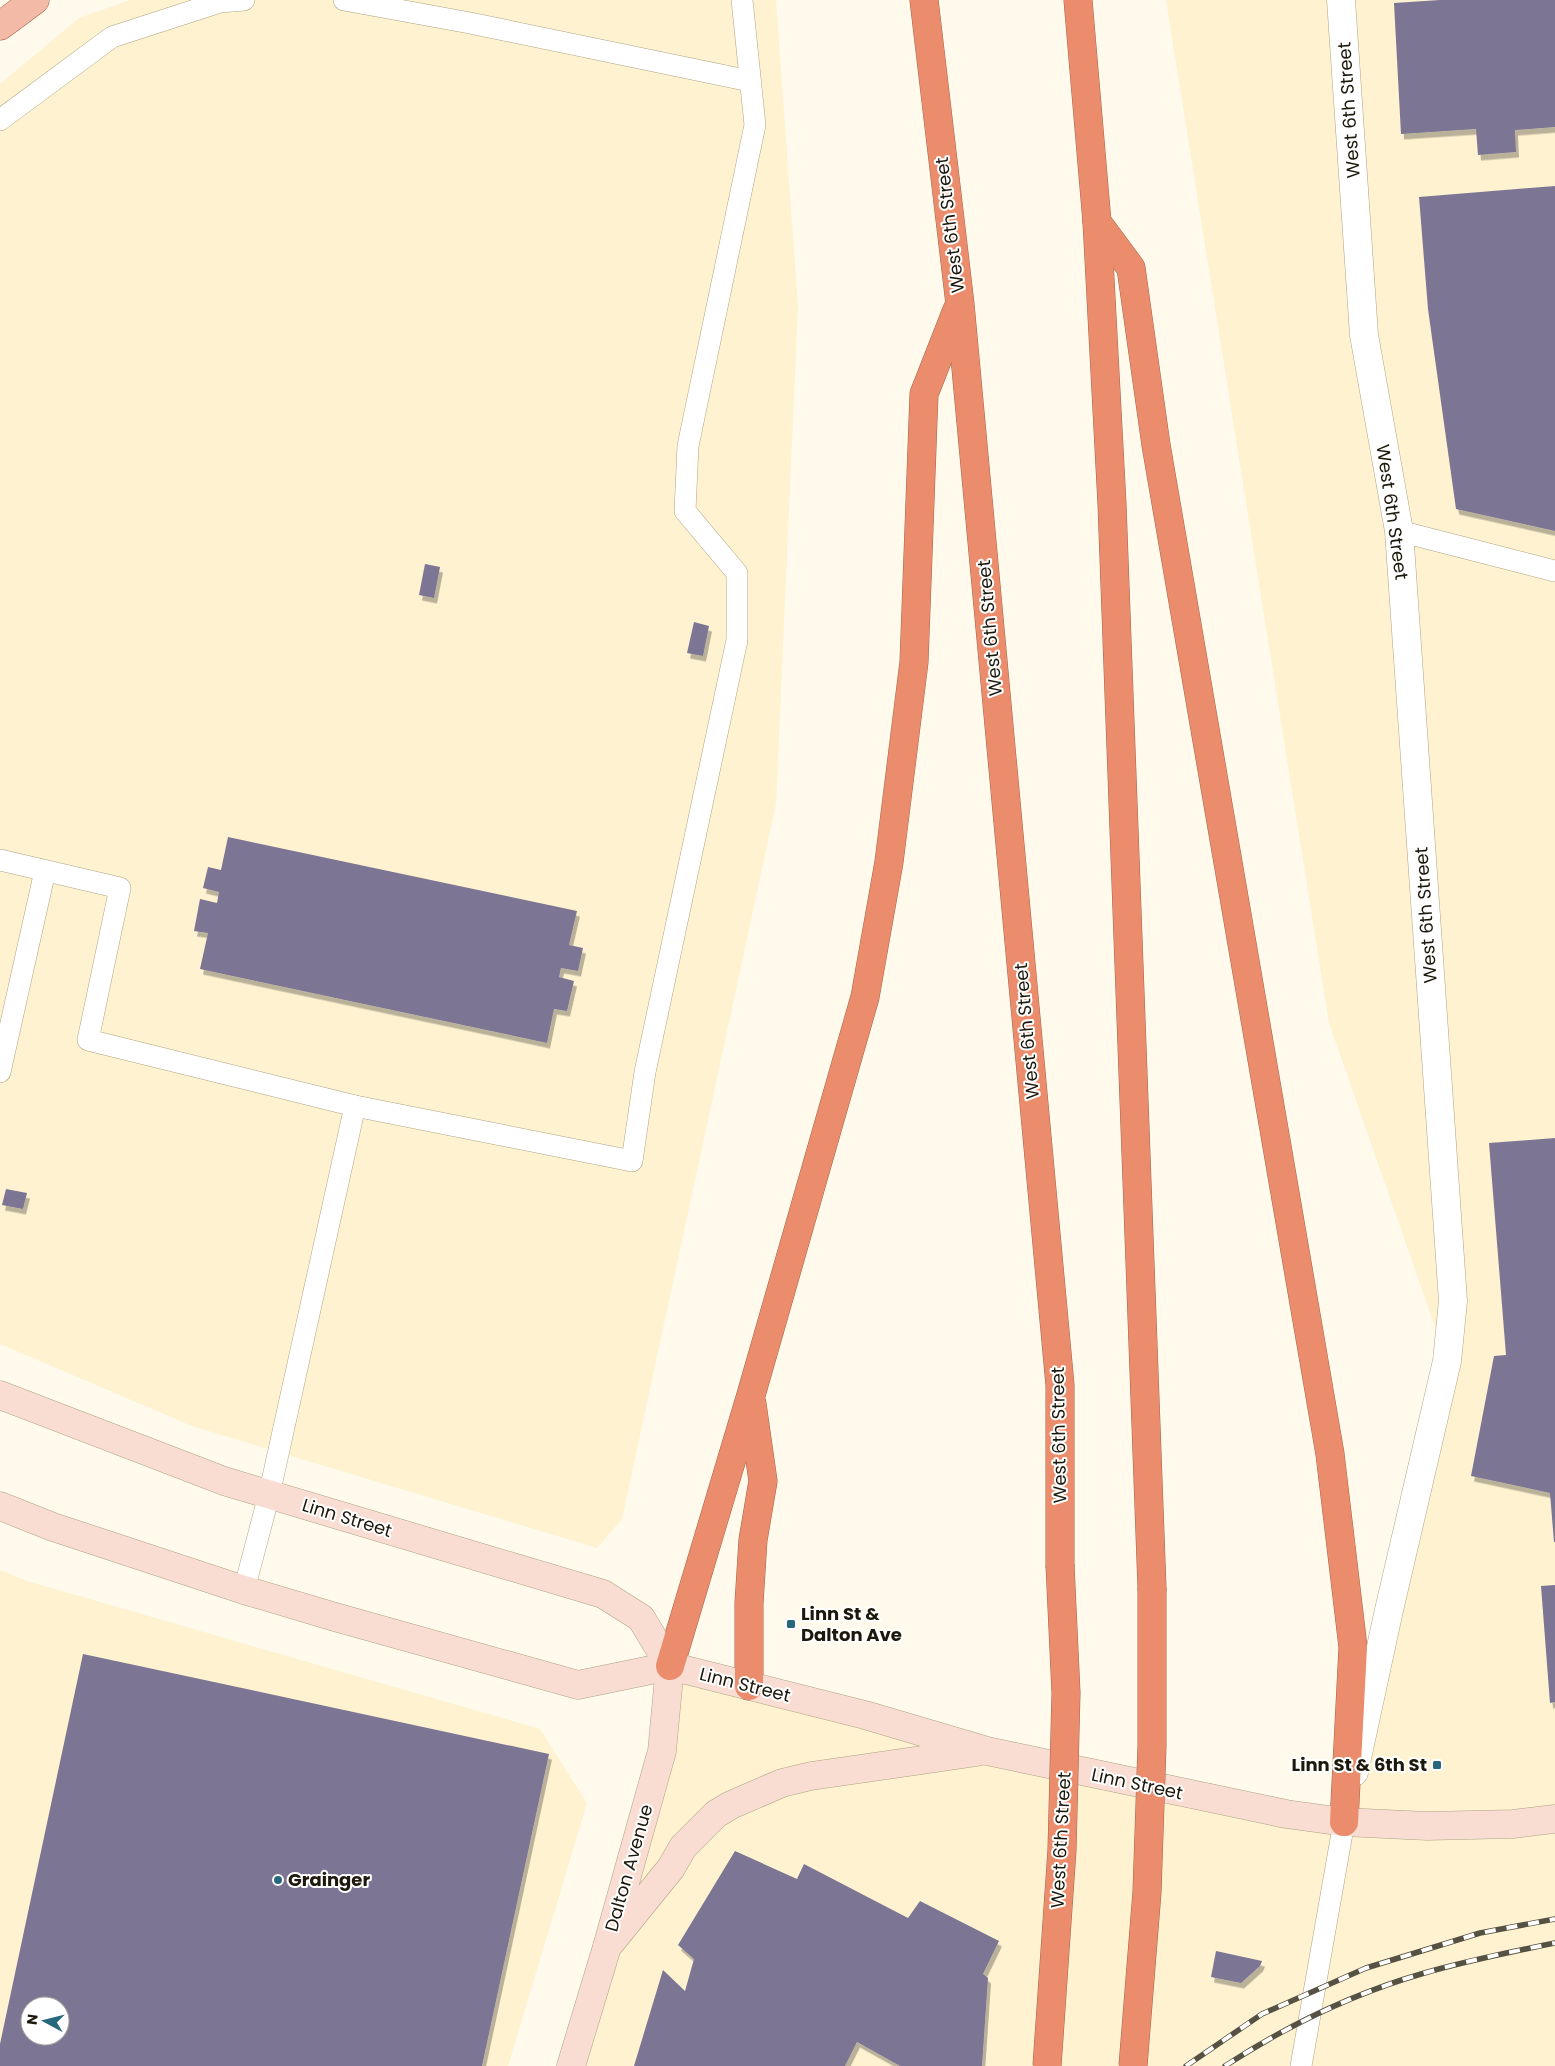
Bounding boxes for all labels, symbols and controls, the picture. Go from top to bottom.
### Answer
street label: West 6th Street [1331,41,1366,179]
street label: West 6th Street [929,156,970,294]
street label: West 6th Street [1371,443,1414,581]
street label: West 6th Street [971,559,1008,697]
street label: West 6th Street [1408,846,1443,984]
street label: West 6th Street [1008,962,1045,1100]
street label: West 6th Street [1045,1367,1072,1503]
street label: Linn Street [299,1492,395,1543]
place label: Linn St & Dalton Ave [801,1601,902,1647]
marker: Linn St & Dalton Ave [785,1618,797,1630]
street label: Linn Street [697,1661,793,1708]
place label: Linn St & 6th St [1292,1752,1427,1777]
marker: Linn St & 6th St [1431,1759,1443,1771]
street label: Linn Street [1089,1762,1185,1805]
street label: West 6th Street [1044,1771,1077,1909]
street label: Dalton Avenue [598,1801,659,1934]
place label: Grainger [288,1867,370,1892]
marker: Grainger [272,1874,284,1886]
north arrow [20,1996,70,2046]
text: N [22,2013,43,2026]

